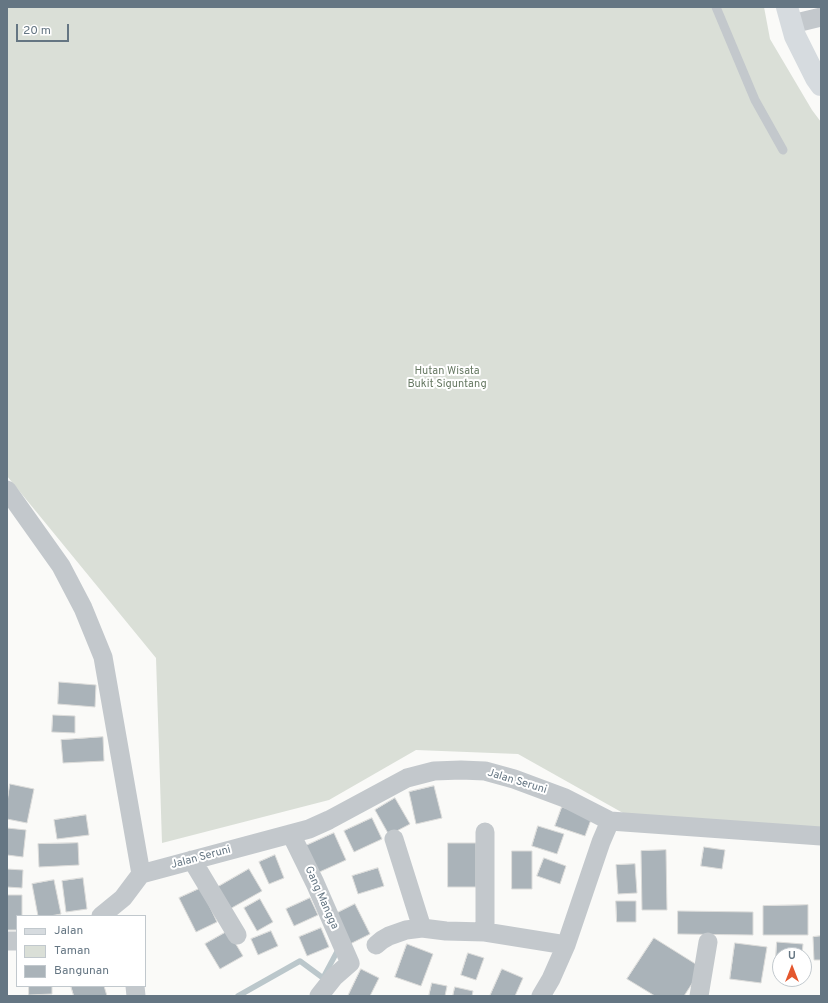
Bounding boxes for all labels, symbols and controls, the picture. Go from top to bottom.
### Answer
scale bar [18,16,71,42]
text: 20 m [23,23,51,39]
park label: Hutan Wisata Bukit Siguntang [407,365,487,391]
street label: Jalan Seruni [486,767,548,797]
street label: Jalan Seruni [170,844,232,872]
street label: Gang Mangga [301,864,341,932]
legend [16,915,146,987]
text: Jalan [54,923,83,939]
text: Taman [54,943,90,959]
north arrow [772,947,812,987]
text: U [788,949,796,963]
text: Bangunan [54,963,109,979]

